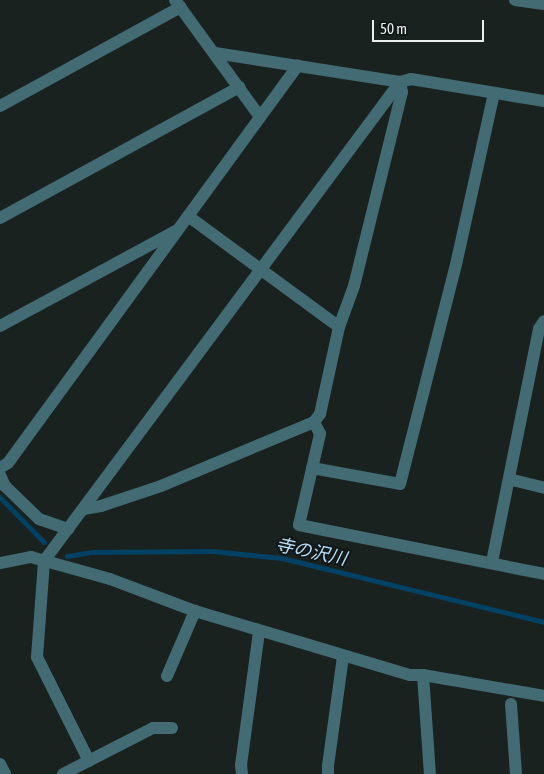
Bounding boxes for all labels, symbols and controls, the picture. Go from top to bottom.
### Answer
scale bar [374,10,486,42]
text: 50 m [380,20,407,37]
water label: 寺の沢川 [274,534,348,570]

